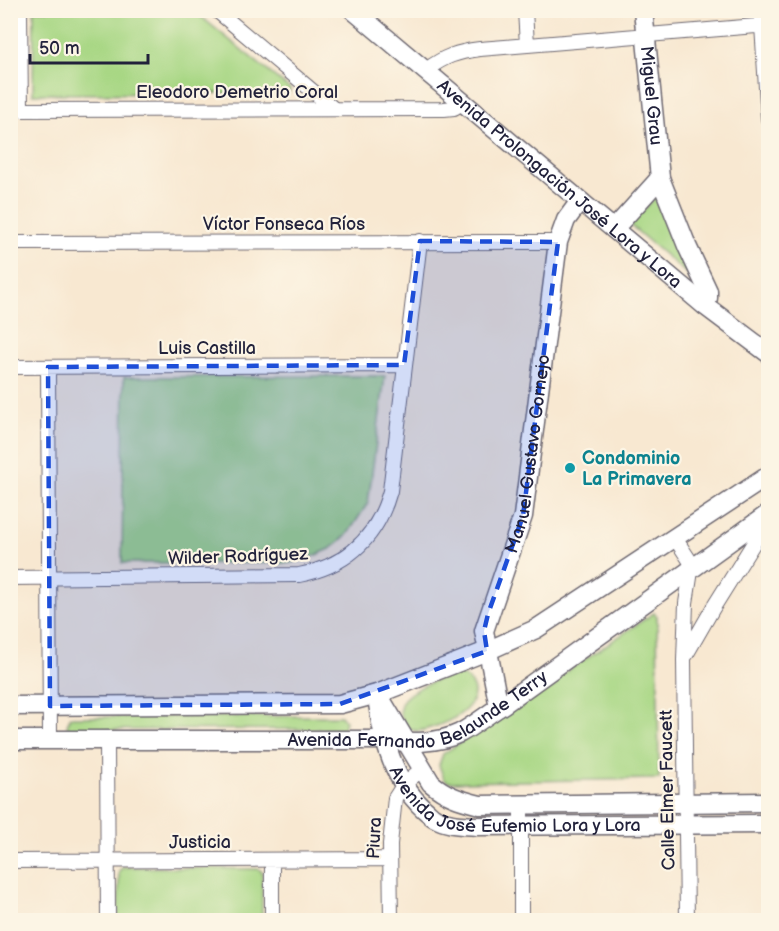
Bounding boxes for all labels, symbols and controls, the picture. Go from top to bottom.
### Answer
scale bar [30,27,148,65]
text: 50 m [39,38,80,59]
street label: Miguel Grau [636,45,667,146]
street label: Avenida Prolongación José Lora y Lora [433,75,686,293]
street label: Eleodoro Demetrio Coral [136,82,338,103]
street label: Víctor Fonseca Ríos [203,214,365,235]
street label: Luis Castilla [158,338,256,359]
street label: Manuel Gustavo Cornejo [501,353,555,556]
place label: Condominio La Primavera [582,448,691,490]
marker: Condominio La Primavera [563,461,577,475]
street label: Wilder Rodríguez [168,544,309,569]
street label: Avenida Fernando Belaunde Terry [287,666,552,753]
street label: Calle Elmer Faucett [656,709,679,871]
street label: Avenida José Eufemio Lora y Lora [385,763,641,837]
street label: Piura [363,817,386,859]
street label: Justicia [169,832,231,853]

